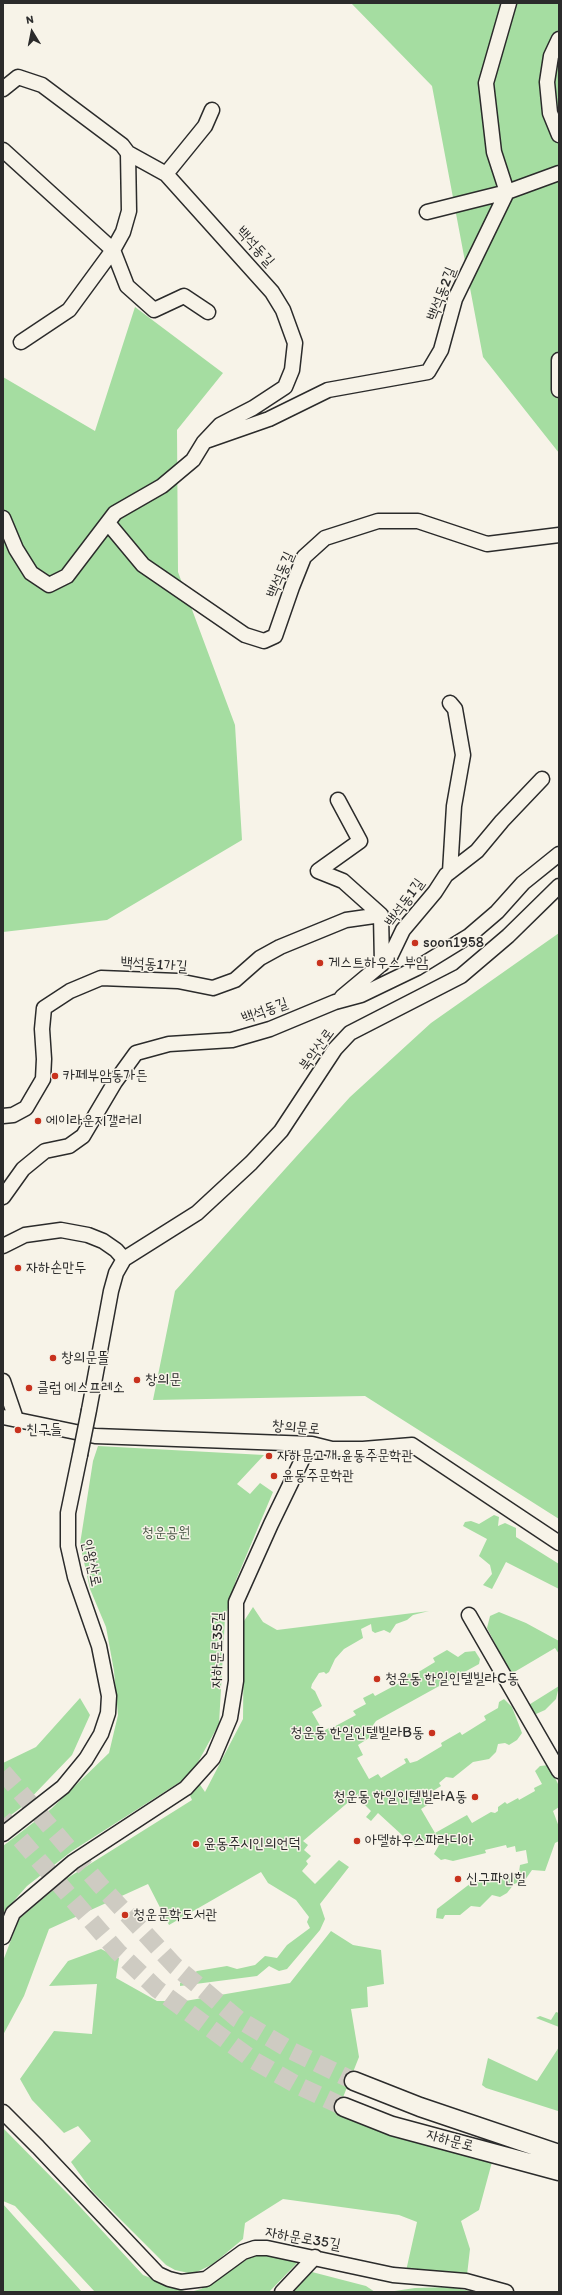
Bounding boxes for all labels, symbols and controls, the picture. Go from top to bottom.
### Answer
north arrow [12,12,52,52]
text: N [25,13,35,27]
street label: 백석동길 [232,223,278,271]
street label: 백석동2길 [424,265,460,323]
street label: 백석동길 [263,549,299,601]
street label: 백석동1길 [381,875,429,931]
place label: soon1958 [423,934,484,952]
marker: soon1958 [410,938,420,948]
street label: 백석동1가길 [120,954,188,976]
place label: 게스트하우스 부암 [328,954,428,972]
marker: 게스트하우스 부암 [315,958,325,968]
street label: 백석동길 [239,994,291,1028]
street label: 북악산로 [296,1025,338,1075]
place label: 카페부암동가든 [63,1067,147,1085]
marker: 카페부암동가든 [50,1071,60,1081]
place label: 에이라운지갤러리 [46,1112,143,1130]
marker: 에이라운지갤러리 [33,1116,43,1126]
place label: 자하손만두 [26,1259,86,1277]
marker: 자하손만두 [13,1263,23,1273]
place label: 창의문뜰 [61,1349,109,1367]
marker: 창의문뜰 [48,1353,58,1363]
place label: 창의문 [145,1371,181,1389]
marker: 창의문 [132,1375,142,1385]
place label: 클럽 에스프레소 [37,1379,125,1397]
marker: 클럽 에스프레소 [24,1383,34,1393]
street label: 창의문로 [271,1417,321,1439]
place label: 친구들 [26,1421,62,1439]
marker: 친구들 [13,1425,23,1435]
place label: 자하문고개.윤동주문학관 [277,1447,413,1465]
marker: 자하문고개.윤동주문학관 [264,1451,274,1461]
place label: 윤동주문학관 [282,1467,354,1485]
marker: 윤동주문학관 [269,1471,279,1481]
park label: 청운공원 [142,1524,190,1542]
street label: 인왕산로 [77,1538,105,1588]
street label: 자하문로35길 [208,1612,228,1688]
place label: 청운동 한일인텔빌라C동 [385,1670,519,1688]
marker: 청운동 한일인텔빌라C동 [372,1674,382,1684]
place label: 청운동 한일인텔빌라B동 [290,1724,424,1742]
marker: 청운동 한일인텔빌라B동 [427,1728,437,1738]
place label: 청운동 한일인텔빌라A동 [333,1788,467,1806]
marker: 청운동 한일인텔빌라A동 [470,1792,480,1802]
place label: 아델하우스파라디아 [365,1832,474,1850]
place label: 윤동주시인의언덕 [204,1835,301,1853]
marker: 아델하우스파라디아 [352,1836,362,1846]
marker: 윤동주시인의언덕 [191,1839,201,1849]
place label: 신구파인힐 [466,1870,526,1888]
marker: 신구파인힐 [453,1874,463,1884]
place label: 청운문학도서관 [133,1906,217,1924]
marker: 청운문학도서관 [120,1910,130,1920]
street label: 자하문로 [424,2126,476,2156]
street label: 자하문로35길 [264,2224,342,2254]

